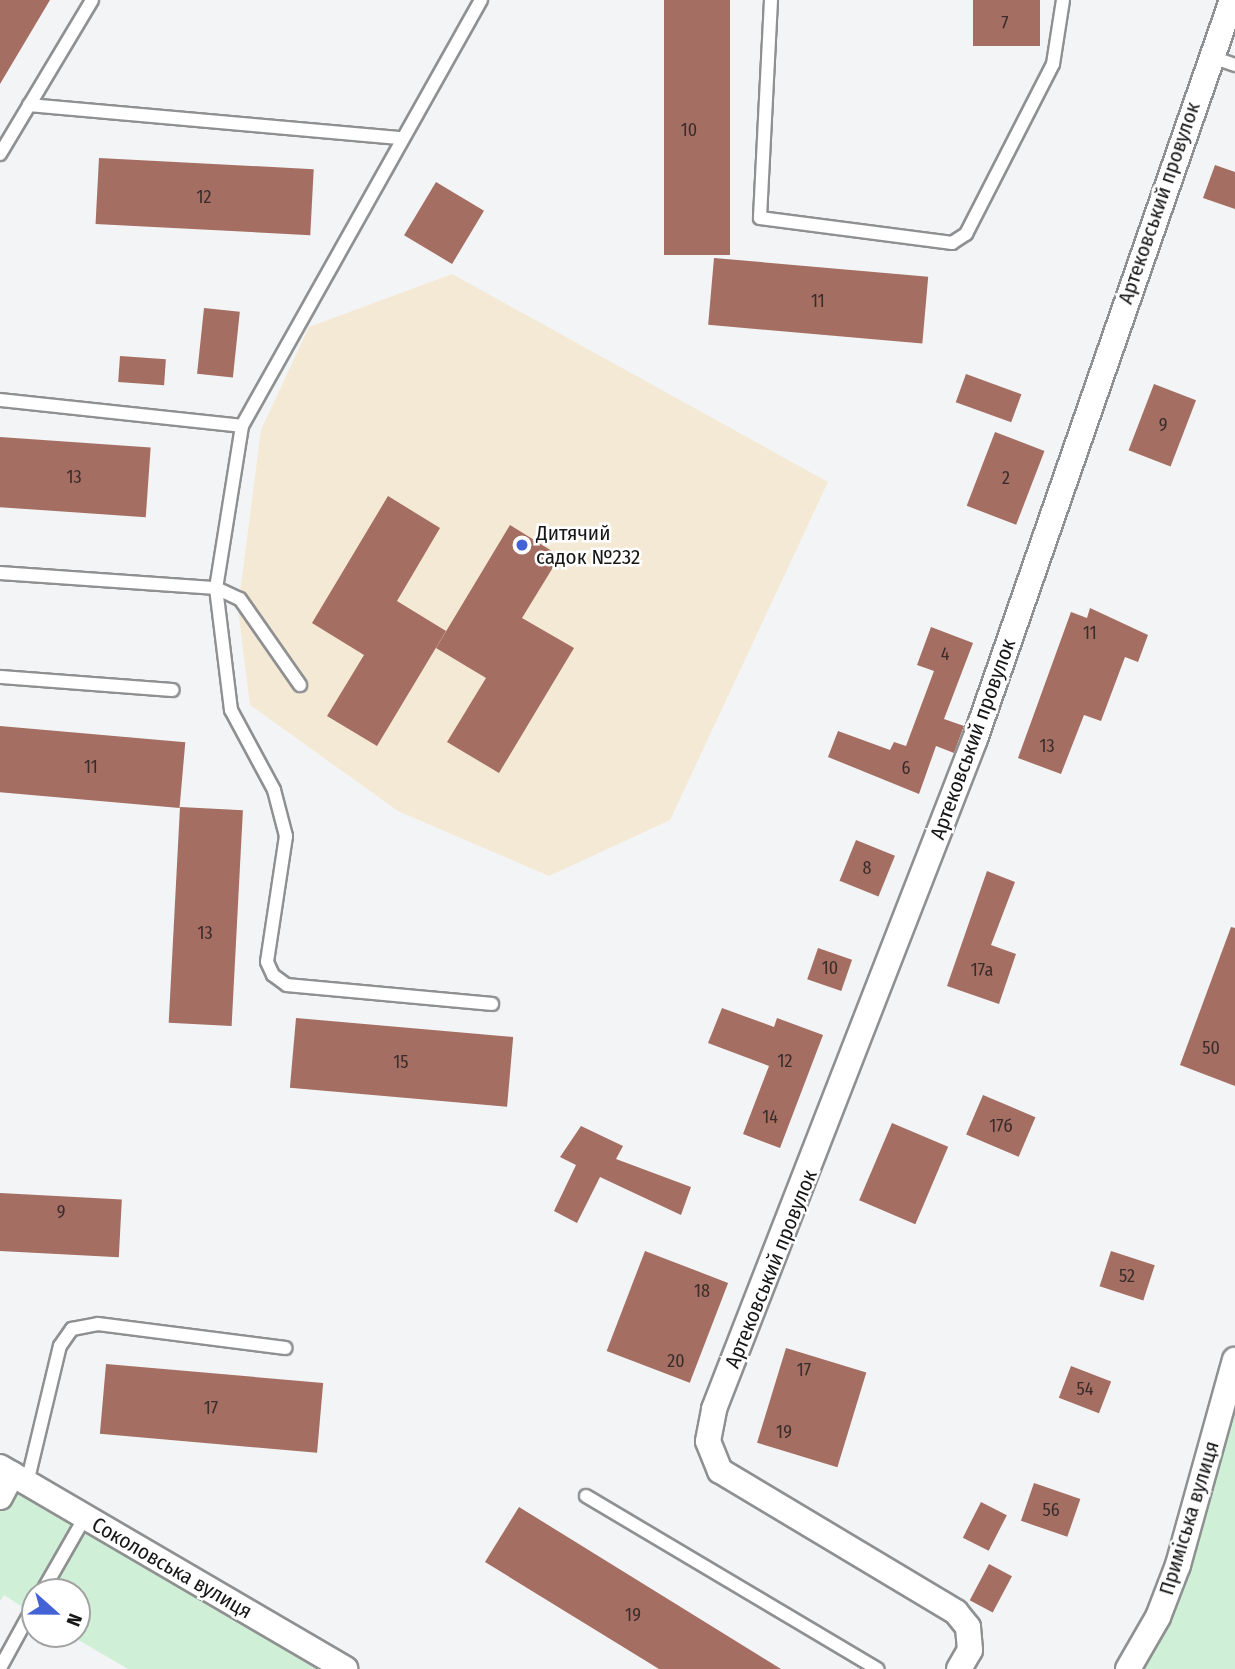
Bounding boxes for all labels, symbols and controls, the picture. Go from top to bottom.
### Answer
house number: 7 [1001,12,1009,34]
street label: Артековський провулок [1113,99,1205,307]
house number: 10 [681,119,697,141]
house number: 12 [197,186,211,208]
house number: 11 [811,290,825,312]
house number: 9 [1159,414,1167,436]
house number: 13 [66,466,82,488]
house number: 2 [1002,467,1010,489]
place label: Дитячий садок №232 [536,520,640,570]
marker: Дитячий садок №232 [514,537,530,553]
house number: 11 [1083,622,1097,644]
street label: Артековський провулок [925,635,1021,843]
house number: 4 [941,643,949,665]
house number: 13 [1039,735,1055,757]
house number: 11 [84,756,98,778]
house number: 6 [902,757,910,779]
house number: 8 [863,857,871,879]
house number: 13 [197,922,213,944]
house number: 10 [822,957,838,979]
house number: 17а [971,959,993,981]
house number: 50 [1202,1037,1220,1059]
house number: 12 [778,1050,792,1072]
house number: 15 [393,1051,409,1073]
house number: 14 [762,1106,778,1128]
house number: 17б [989,1115,1013,1137]
street label: Артековський провулок [720,1166,822,1372]
house number: 9 [57,1201,65,1223]
house number: 52 [1119,1265,1135,1287]
house number: 18 [694,1280,710,1302]
house number: 20 [667,1350,685,1372]
house number: 17 [797,1359,811,1381]
house number: 54 [1077,1378,1093,1400]
house number: 17 [204,1397,218,1419]
house number: 19 [776,1421,792,1443]
street label: Приміська вулиця [1154,1438,1224,1598]
house number: 56 [1042,1499,1060,1521]
street label: Соколовська вулиця [88,1512,256,1624]
north arrow [21,1578,91,1648]
house number: 19 [625,1604,641,1626]
text: N [61,1611,87,1629]

